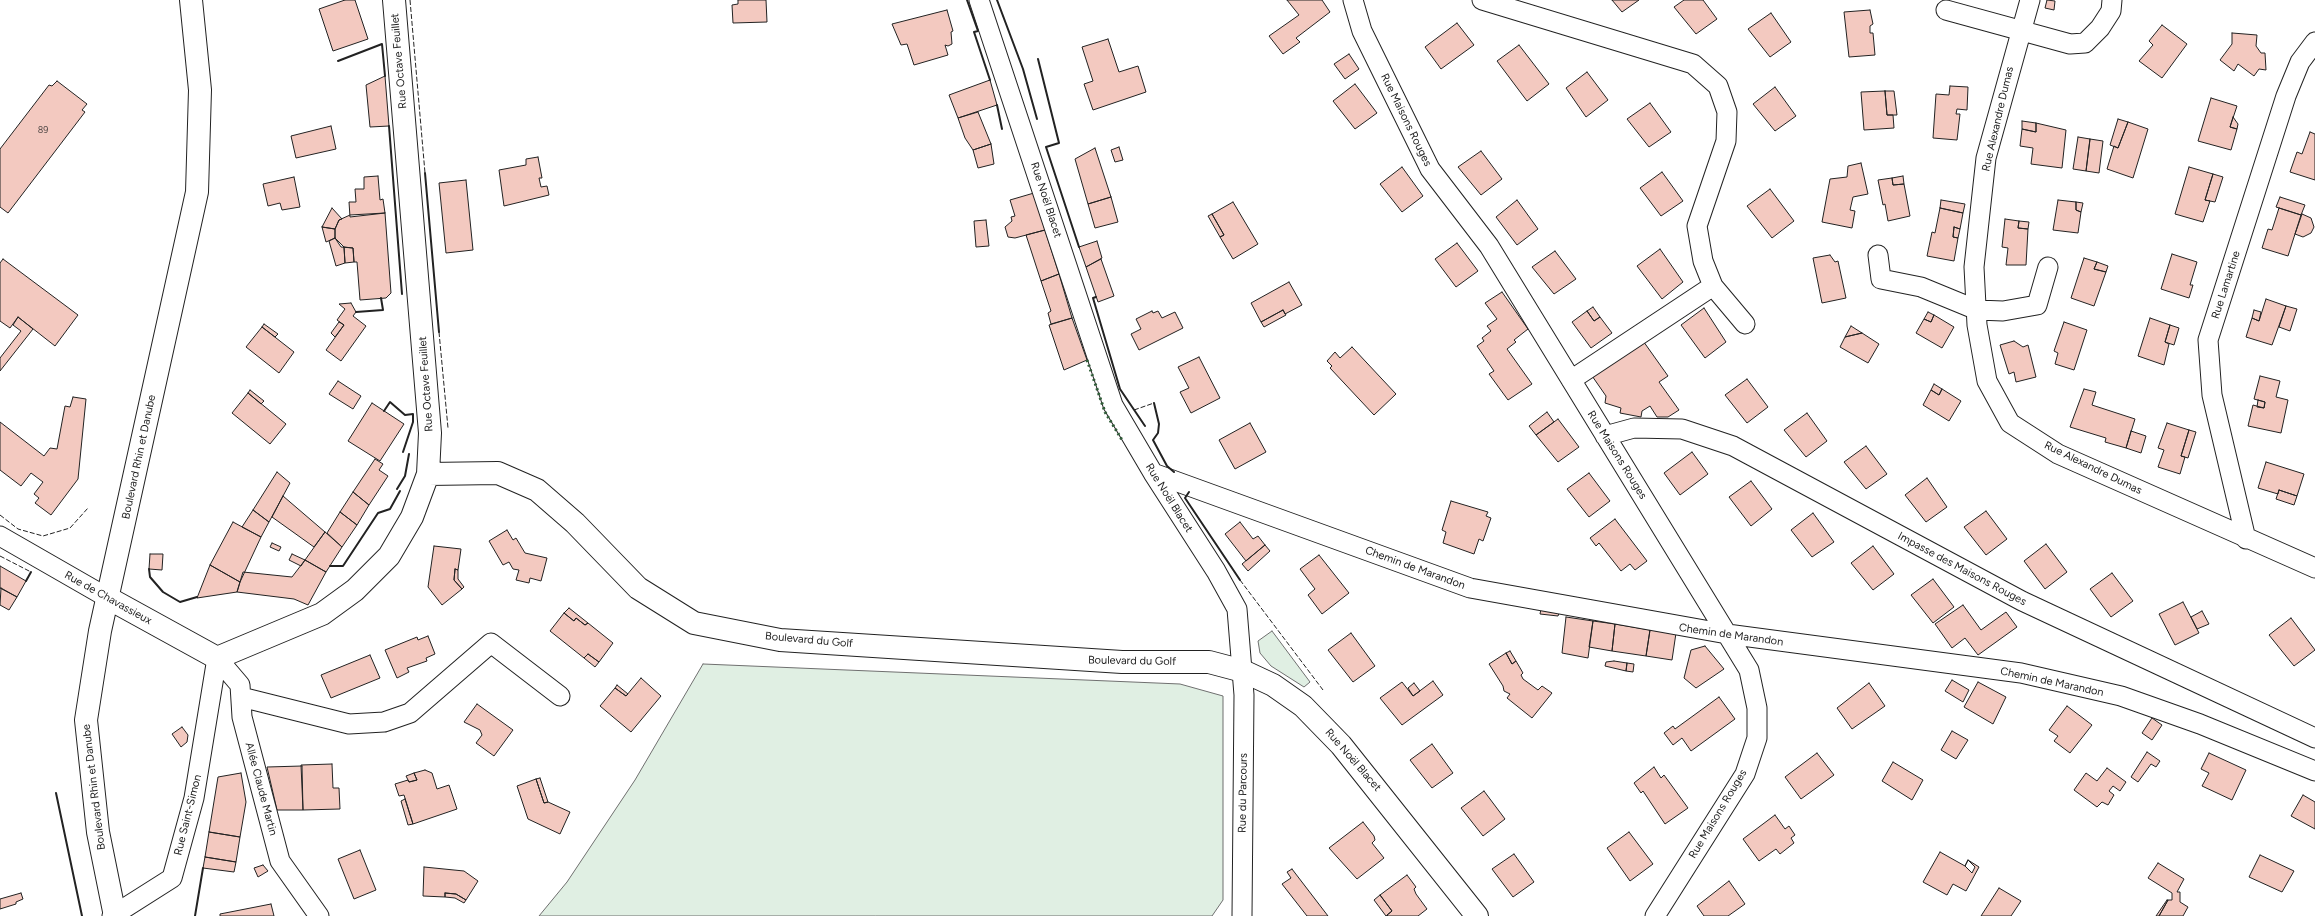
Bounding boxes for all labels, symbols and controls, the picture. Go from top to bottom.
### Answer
street label: Rue Octave Feuillet [388,13,410,109]
street label: Rue Alexandre Dumas [1980,65,2016,173]
street label: Rue Maisons Rouges [1378,71,1434,169]
house number: 89 [38,125,48,135]
street label: Rue Noël Blacet [1028,161,1064,239]
street label: Rue Lamartine [2209,249,2243,321]
street label: Rue Octave Feuillet [416,336,436,432]
street label: Boulevard Rhin et Danube [119,394,159,520]
street label: Rue Maisons Rouges [1584,408,1650,502]
street label: Rue Alexandre Dumas [2042,439,2144,497]
street label: Rue Noël Blacet [1143,461,1195,535]
street label: Impasse des Maisons Rouges [1895,529,2029,609]
street label: Chemin de Marandon [1363,544,1467,592]
street label: Rue de Chavassieux [62,569,154,627]
street label: Chemin de Marandon [1678,621,1784,649]
street label: Boulevard du Golf [765,630,853,650]
street label: Boulevard du Golf [1088,654,1176,668]
street label: Chemin de Marandon [1999,665,2105,699]
street label: Boulevard Rhin et Danube [80,723,108,851]
street label: Rue Noël Blacet [1322,726,1384,794]
street label: Allée Claude Martin [242,741,280,837]
street label: Rue du Parcours [1236,753,1250,833]
street label: Rue Maisons Rouges [1686,767,1750,861]
street label: Rue Saint-Simon [172,773,204,857]

